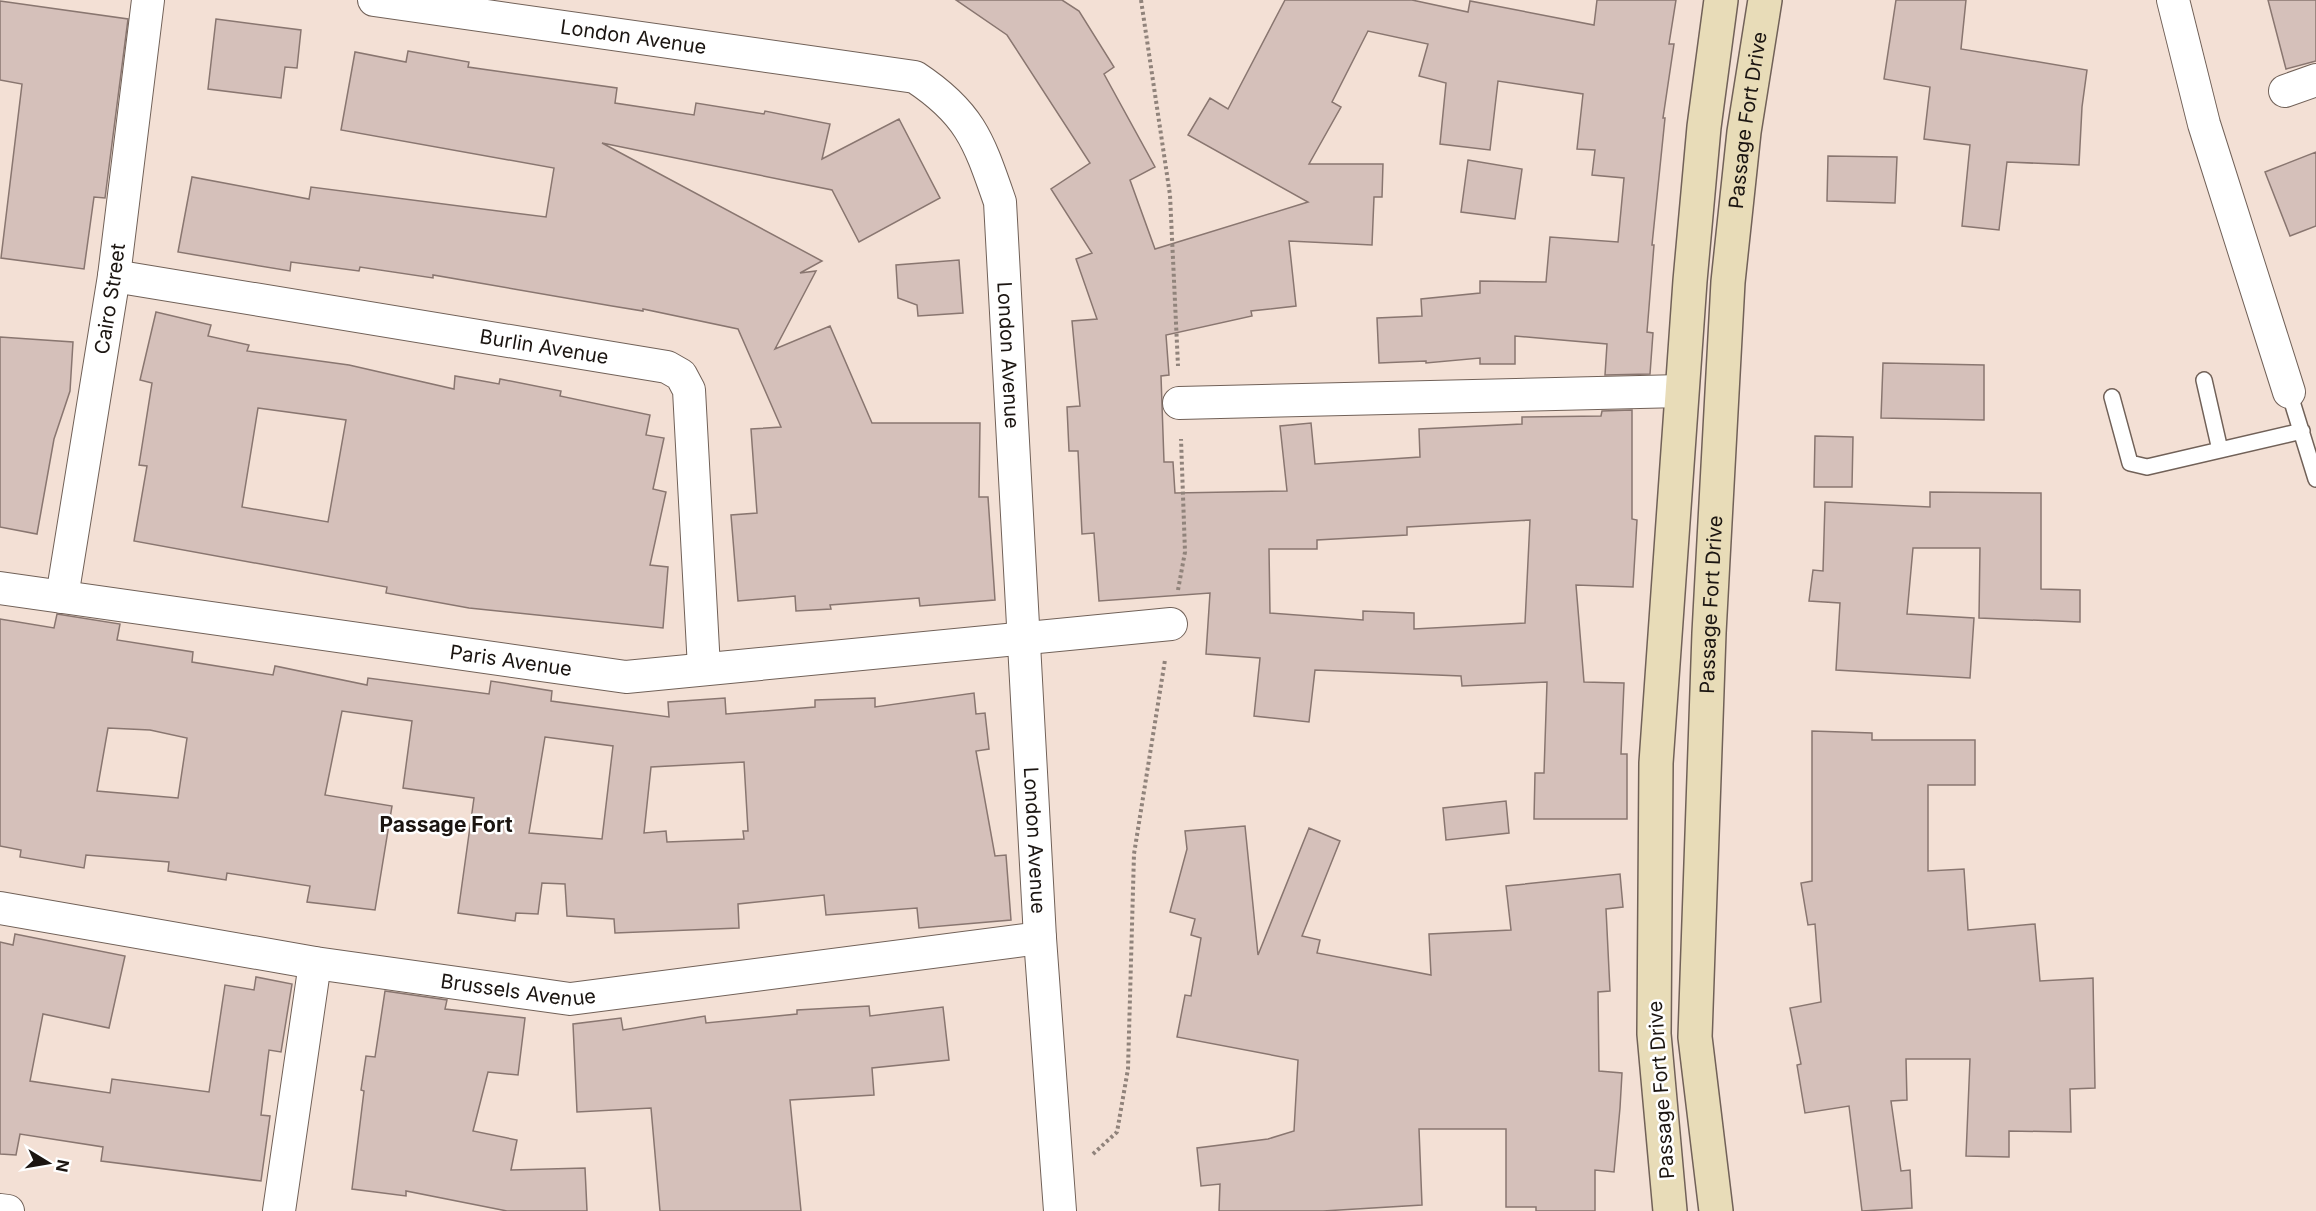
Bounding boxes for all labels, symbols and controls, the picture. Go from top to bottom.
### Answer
street label: London Avenue [559,15,708,59]
street label: Passage Fort Drive [1724,30,1772,210]
street label: Cairo Street [89,242,130,356]
street label: London Avenue [992,281,1024,429]
street label: Burlin Avenue [478,324,610,369]
street label: Passage Fort Drive [1695,515,1727,694]
street label: Paris Avenue [448,640,574,681]
street label: London Avenue [1019,766,1051,915]
district label: Passage Fort [379,812,513,837]
street label: Brussels Avenue [439,969,597,1011]
street label: Passage Fort Drive [1643,1000,1679,1180]
north arrow [18,1133,78,1193]
text: N [52,1158,74,1174]

